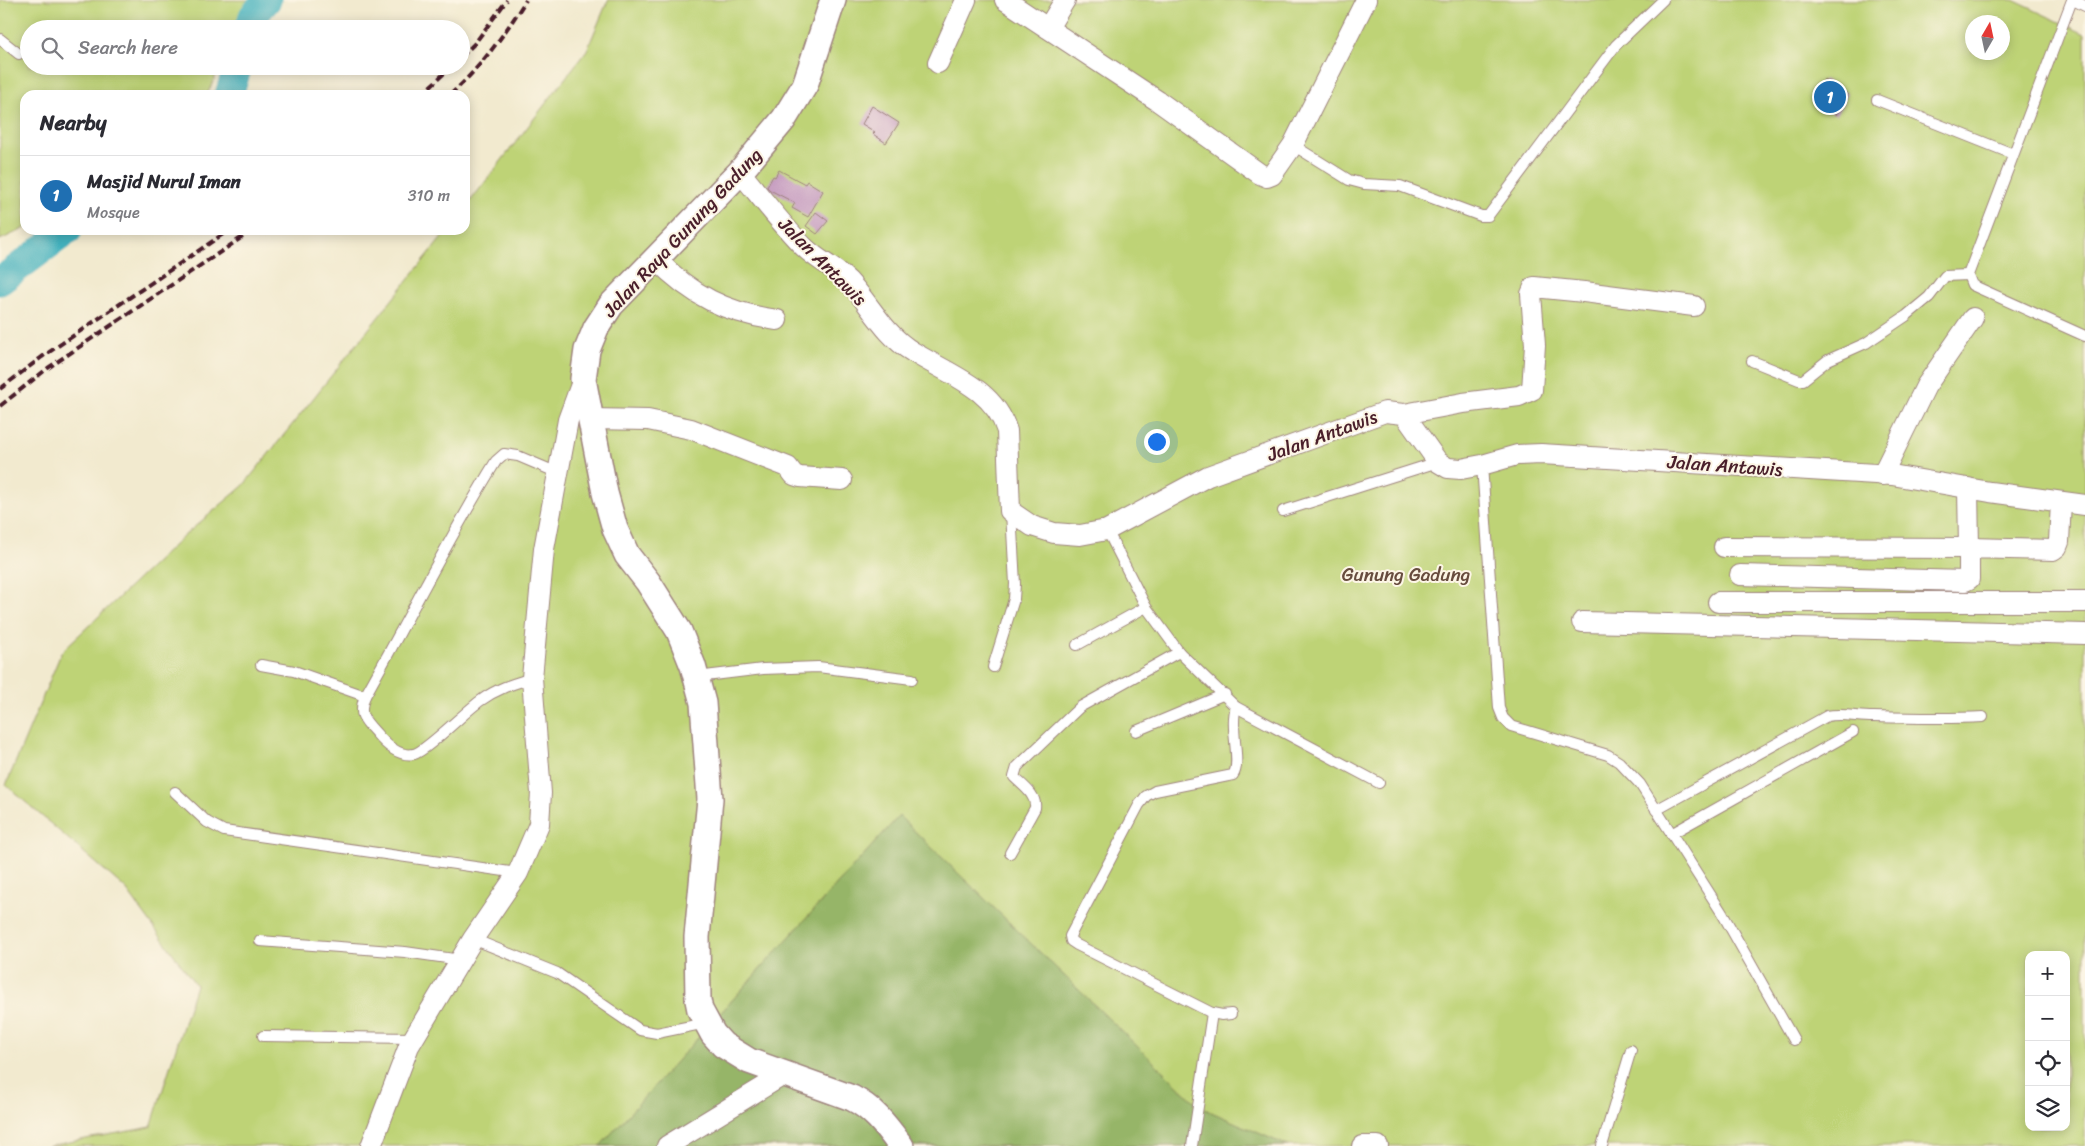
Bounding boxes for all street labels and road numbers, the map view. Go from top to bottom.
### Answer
street label: Jalan Raya Gunung Gadung [594,140,770,326]
street label: Jalan Antawis [769,208,875,314]
street label: Jalan Antawis [1261,400,1382,471]
street label: Jalan Antawis [1665,445,1784,486]

